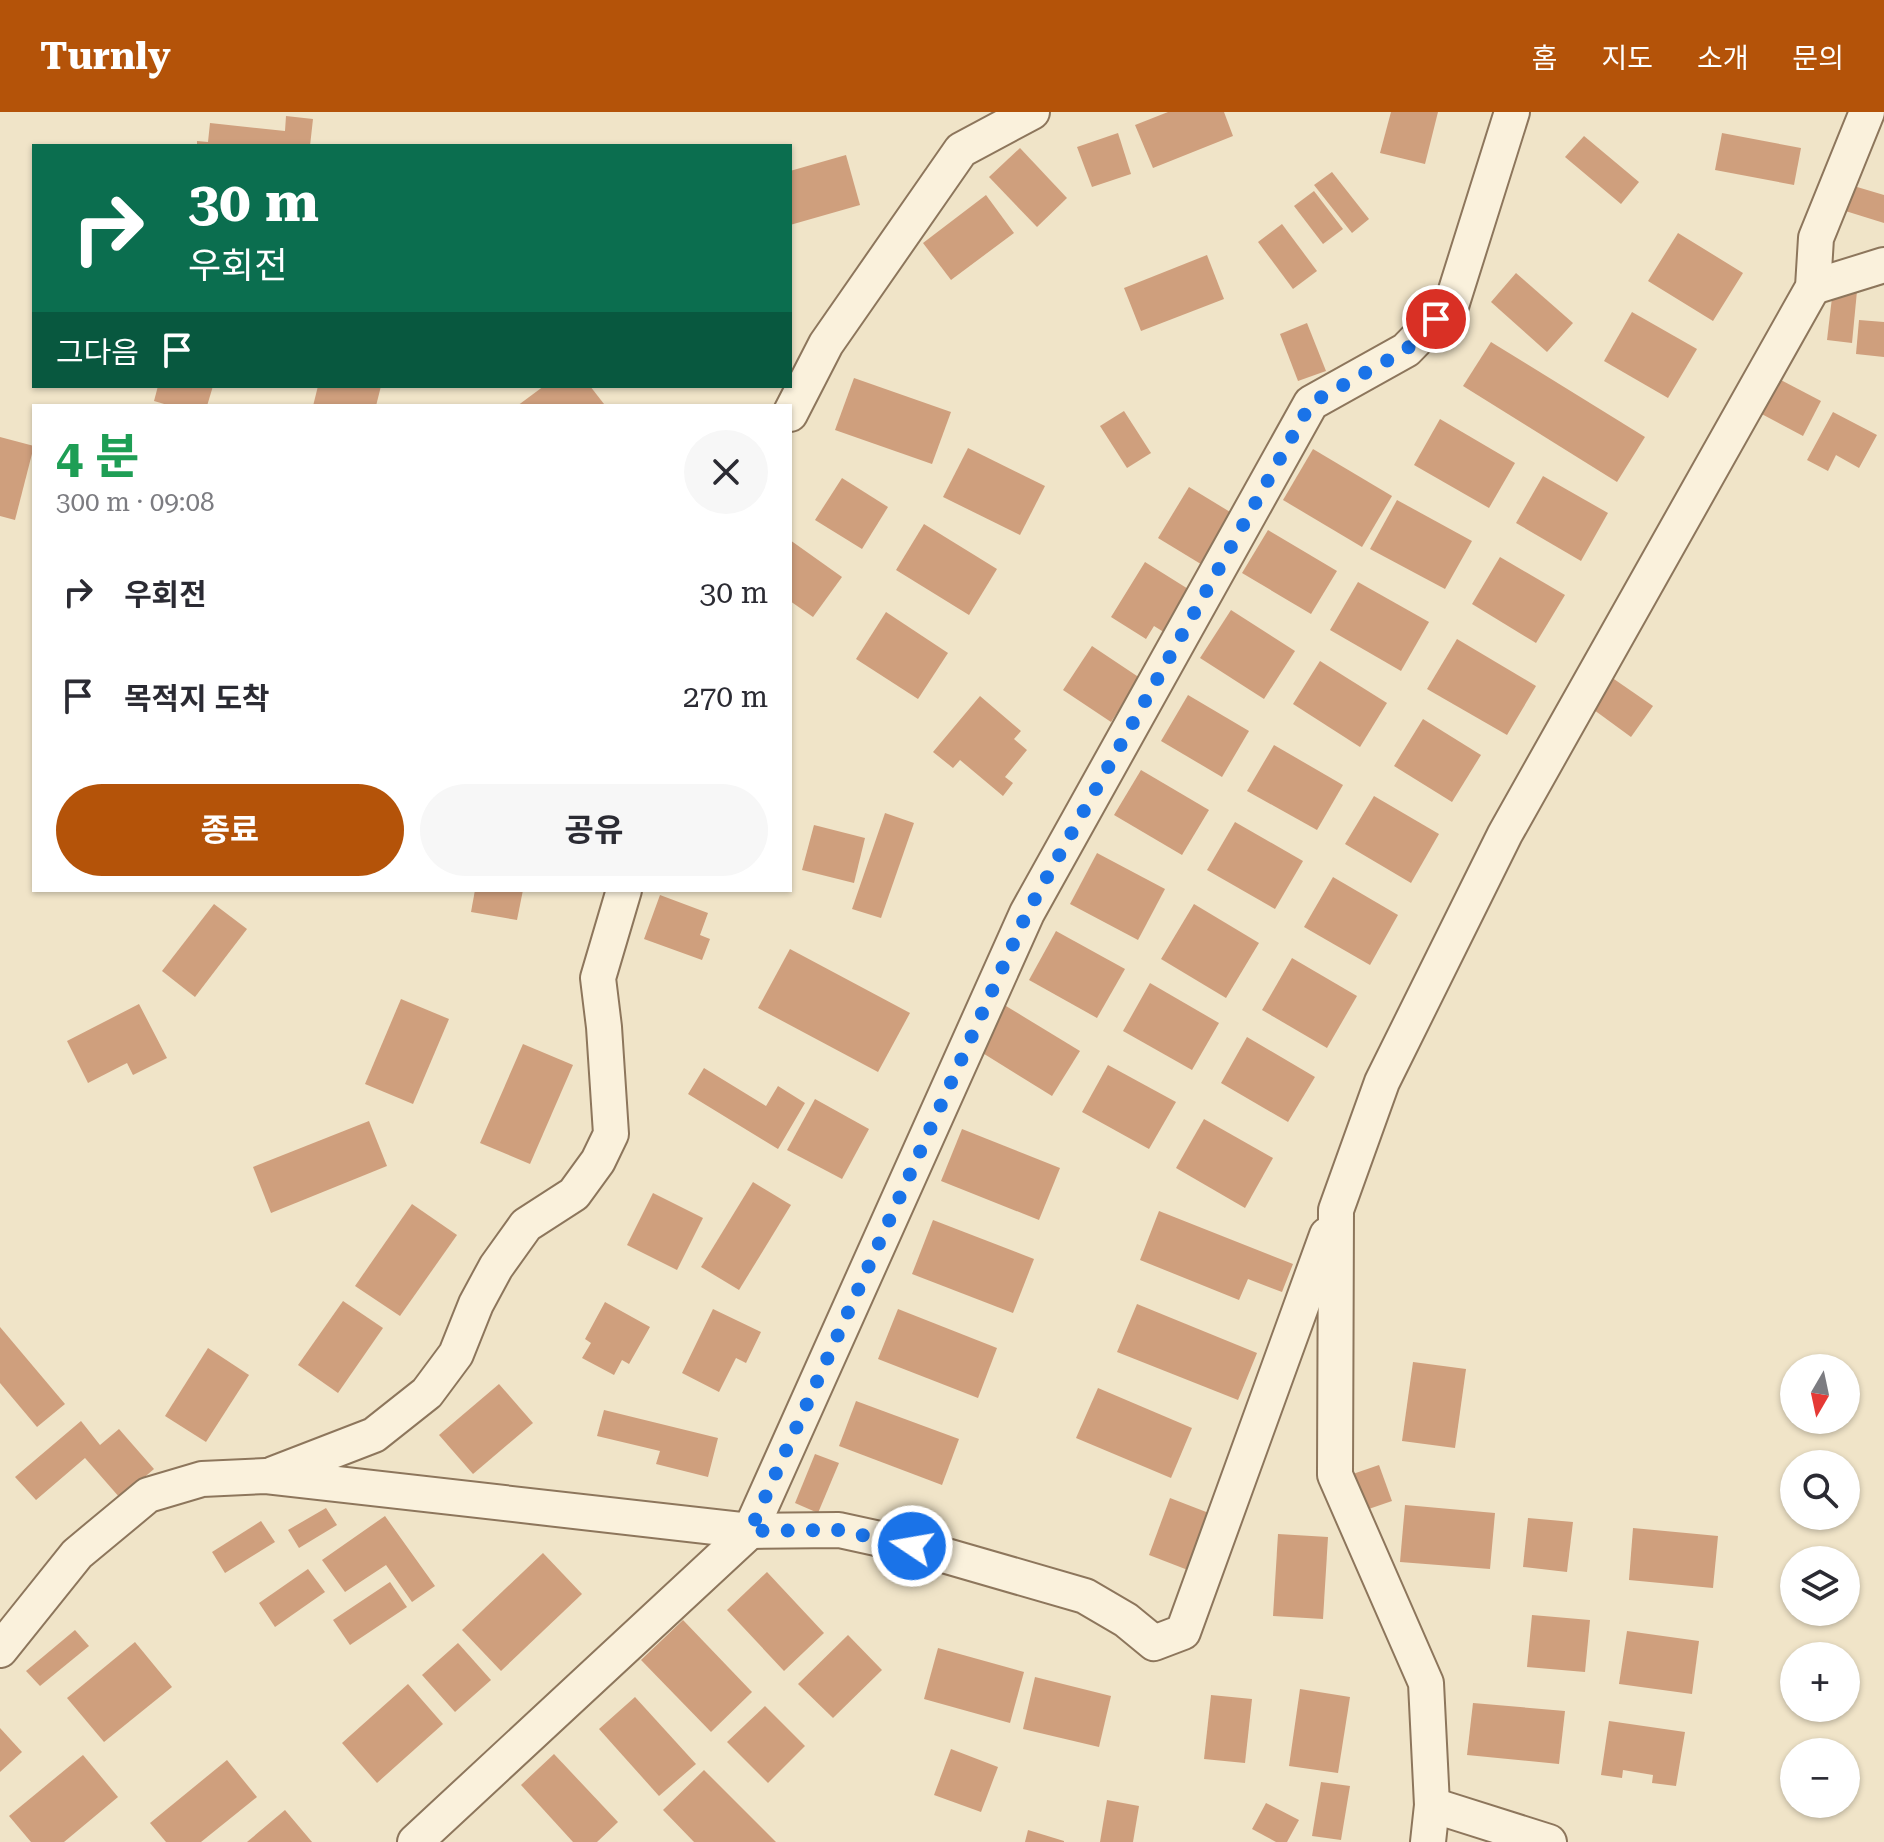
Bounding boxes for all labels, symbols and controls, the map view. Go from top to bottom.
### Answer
text: Turnly [40,34,171,78]
text: 홈 [1532,42,1557,75]
text: 지도 [1601,42,1653,75]
text: 소개 [1697,42,1748,75]
text: 문의 [1792,42,1844,75]
text: 30 m [188,169,319,235]
icon: right [56,176,160,280]
text: 우회전 [188,245,287,287]
pin [1402,285,1470,353]
icon: arrive [1414,297,1458,341]
icon: arrive [155,328,199,372]
text: 그다음 [56,335,139,370]
text: 4 분 [56,429,139,485]
button: close [684,430,768,514]
text: 300 m · 09:08 [56,487,215,517]
icon: right [56,570,100,614]
text: 30 m [699,575,768,610]
text: 우회전 [124,577,207,612]
icon: arrive [56,674,100,718]
text: 270 m [683,679,768,714]
text: 목적지 도착 [124,681,270,716]
button: 종료 [56,784,404,876]
button: 공유 [420,784,768,876]
north arrow [1780,1354,1860,1434]
map controls [1780,1354,1860,1818]
button: search [1780,1450,1860,1530]
position arrow [870,1504,954,1588]
button: layers [1780,1546,1860,1626]
button: + [1780,1642,1860,1722]
button: − [1780,1738,1860,1818]

